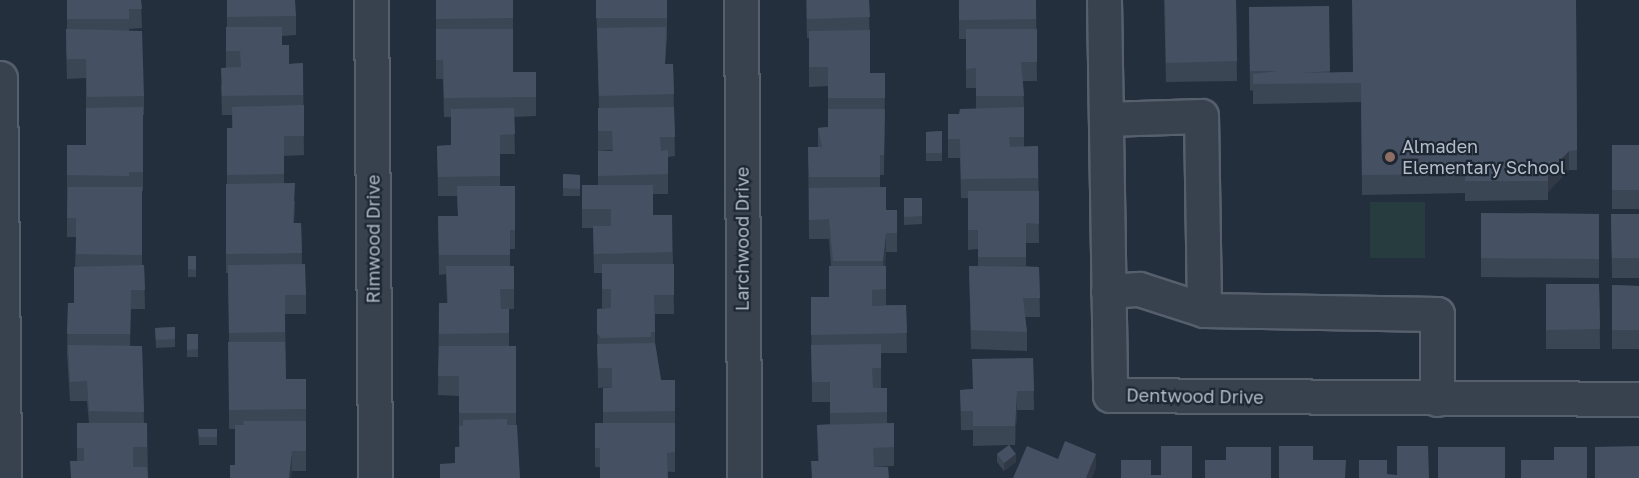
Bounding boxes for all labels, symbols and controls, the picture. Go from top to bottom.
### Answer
place label: Almaden Elementary School [1402,136,1566,178]
marker: Almaden Elementary School [1383,150,1397,164]
street label: Larchwood Drive [731,167,753,311]
street label: Rimwood Drive [362,175,384,303]
street label: Dentwood Drive [1126,384,1264,408]

